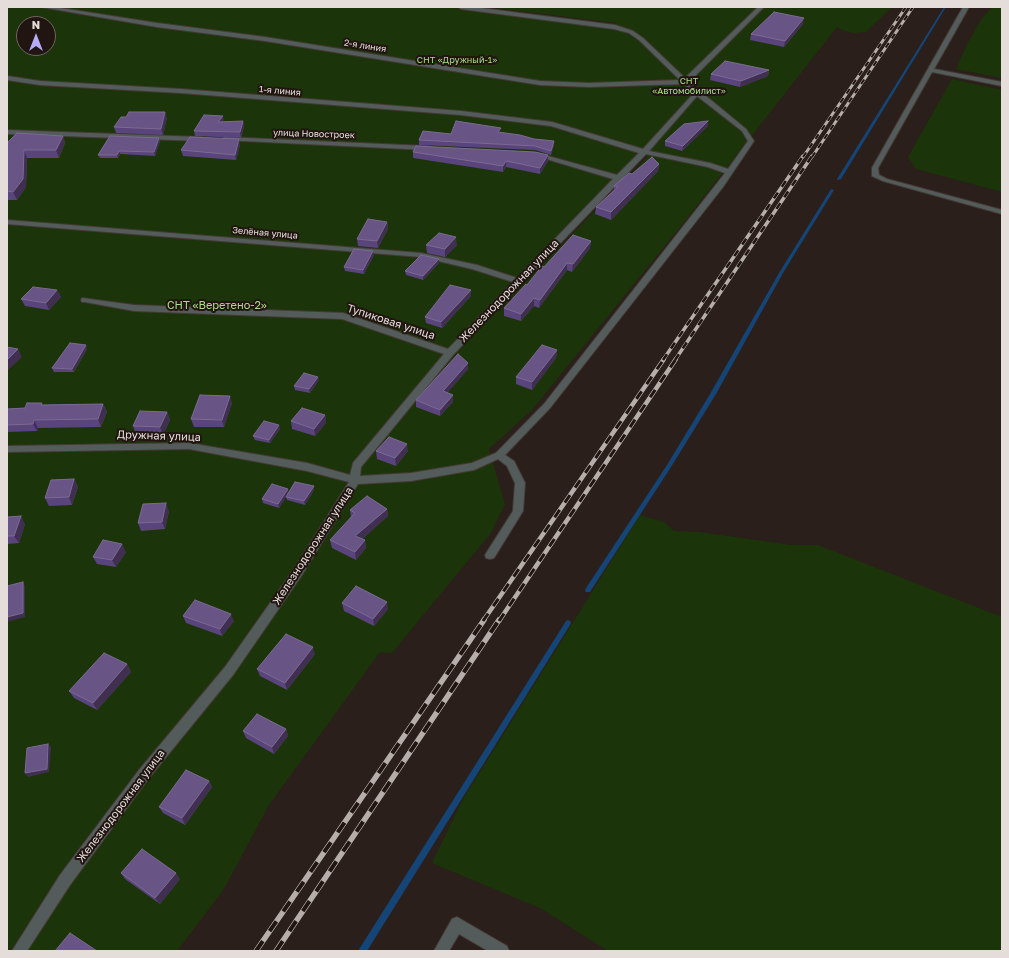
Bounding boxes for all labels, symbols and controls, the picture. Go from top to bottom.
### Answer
north arrow [16,16,56,56]
text: N [32,18,40,31]
street label: 2-я линия [343,37,387,55]
park label: СНТ «Дружный-1» [417,55,497,65]
park label: СНТ «Автомобилист» [652,76,726,97]
street label: 1-я линия [259,84,301,98]
street label: улица Новостроек [273,127,355,141]
street label: Зелёная улица [232,225,298,241]
street label: Железнодорожная улица [456,237,562,345]
park label: СНТ «Веретено-2» [167,299,267,313]
street label: Тупиковая улица [345,302,437,342]
street label: Дружная улица [117,428,201,444]
street label: Железнодорожная улица [270,485,356,607]
street label: Железнодорожная улица [74,747,168,865]

